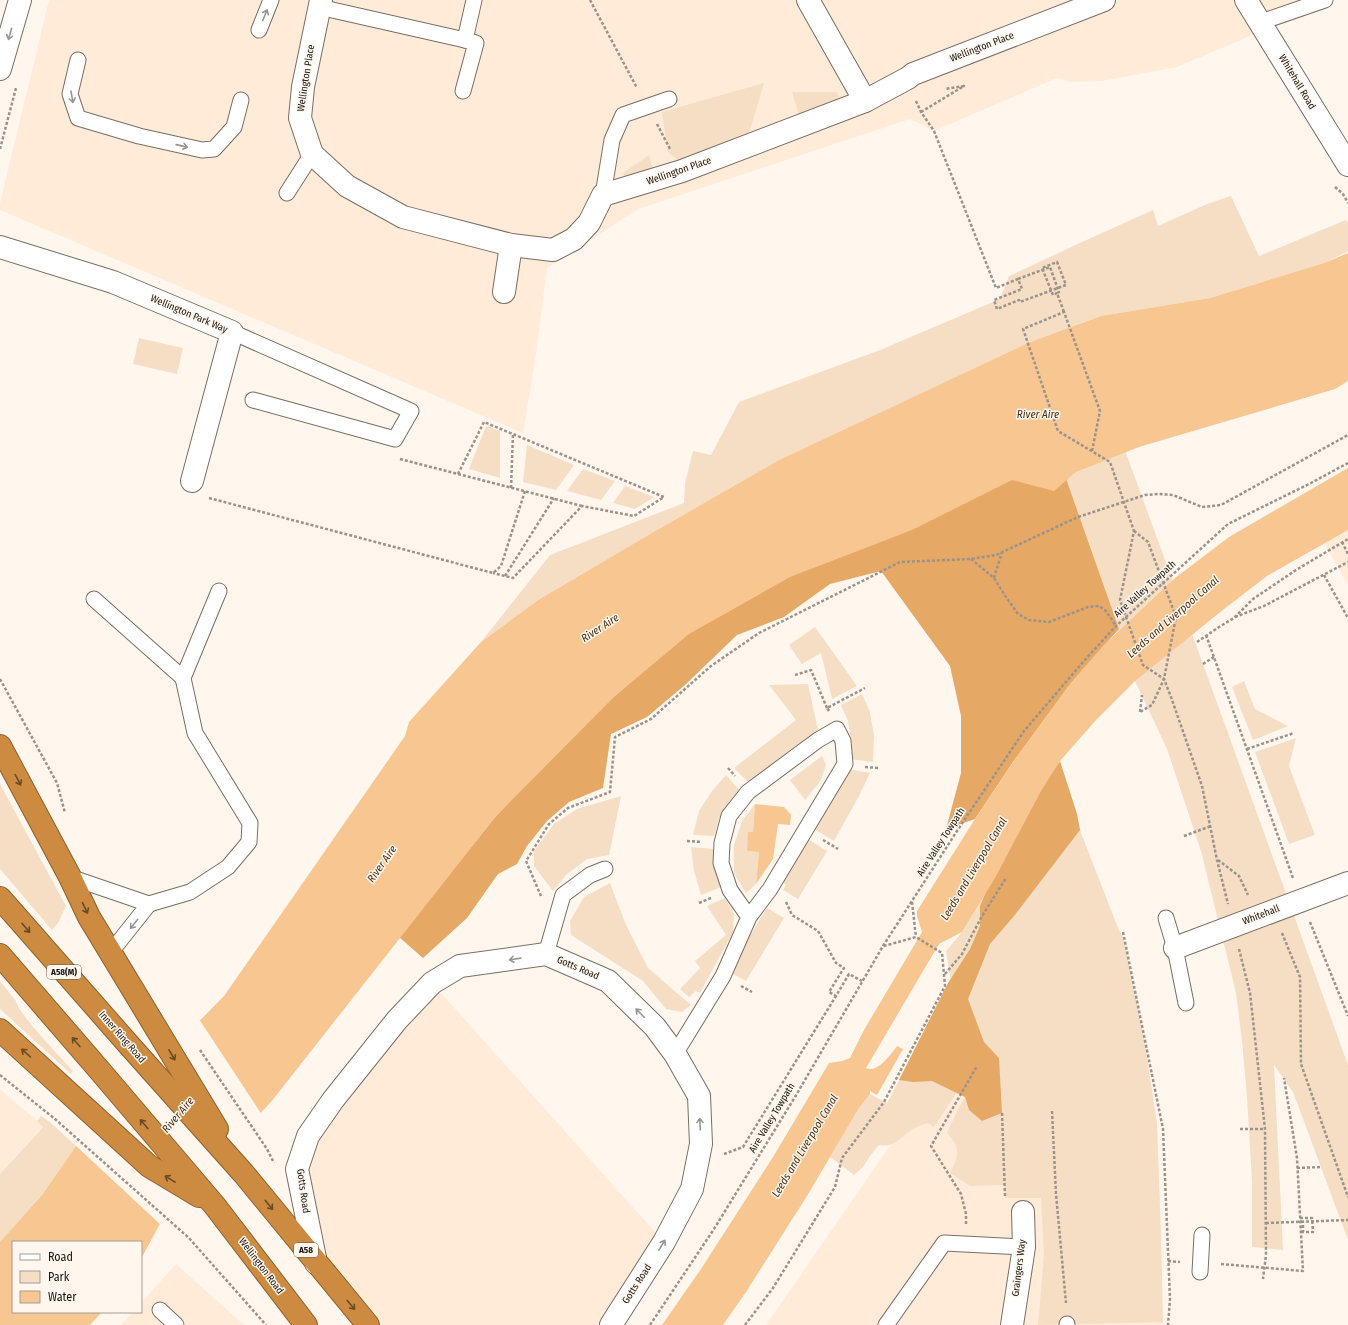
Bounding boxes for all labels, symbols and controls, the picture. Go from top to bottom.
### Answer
one-way arrow [262,9,269,21]
one-way arrow [6,28,13,41]
street label: Wellington Place [948,29,1016,65]
street label: Wellington Place [295,44,317,112]
street label: Whitehall Road [1276,52,1318,112]
one-way arrow [68,91,76,104]
one-way arrow [175,142,188,150]
street label: Wellington Place [645,154,713,188]
street label: Wellington Park Way [149,292,230,336]
water label: River Aire [1017,408,1059,421]
street label: Aire Valley Towpath [1112,558,1178,620]
water label: Leeds and Liverpool Canal [1124,574,1222,660]
water label: River Aire [579,611,621,645]
one-way arrow [15,774,22,786]
street label: Aire Valley Towpath [914,805,968,879]
water label: Leeds and Liverpool Canal [938,815,1010,923]
water label: River Aire [365,843,399,885]
one-way arrow [81,902,89,914]
street label: Whitehall [1241,902,1282,928]
one-way arrow [129,918,138,929]
one-way arrow [21,922,30,933]
street label: Gotts Road [555,954,601,982]
one-way arrow [509,955,522,963]
road number: A58(M) [47,965,81,979]
one-way arrow [635,1008,645,1018]
street label: Inner Ring Road [96,1009,148,1065]
one-way arrow [71,1037,80,1047]
one-way arrow [21,1049,31,1058]
one-way arrow [168,1049,176,1060]
street label: Aire Valley Towpath [746,1081,798,1155]
water label: Leeds and Liverpool Canal [769,1092,841,1200]
water label: River Aire [159,1095,197,1135]
one-way arrow [140,1118,149,1129]
one-way arrow [697,1118,704,1131]
street label: Gotts Road [294,1168,312,1214]
one-way arrow [164,1174,176,1182]
one-way arrow [264,1199,273,1210]
street label: Wellington Road [236,1236,286,1296]
street label: Graingers Way [1010,1238,1029,1297]
one-way arrow [658,1240,666,1251]
legend [12,1241,142,1313]
road number: A58 [294,1243,318,1257]
text: Road [48,1250,73,1264]
street label: Gotts Road [620,1262,654,1306]
text: Park [48,1270,70,1284]
text: Water [48,1290,77,1304]
one-way arrow [347,1300,356,1311]

